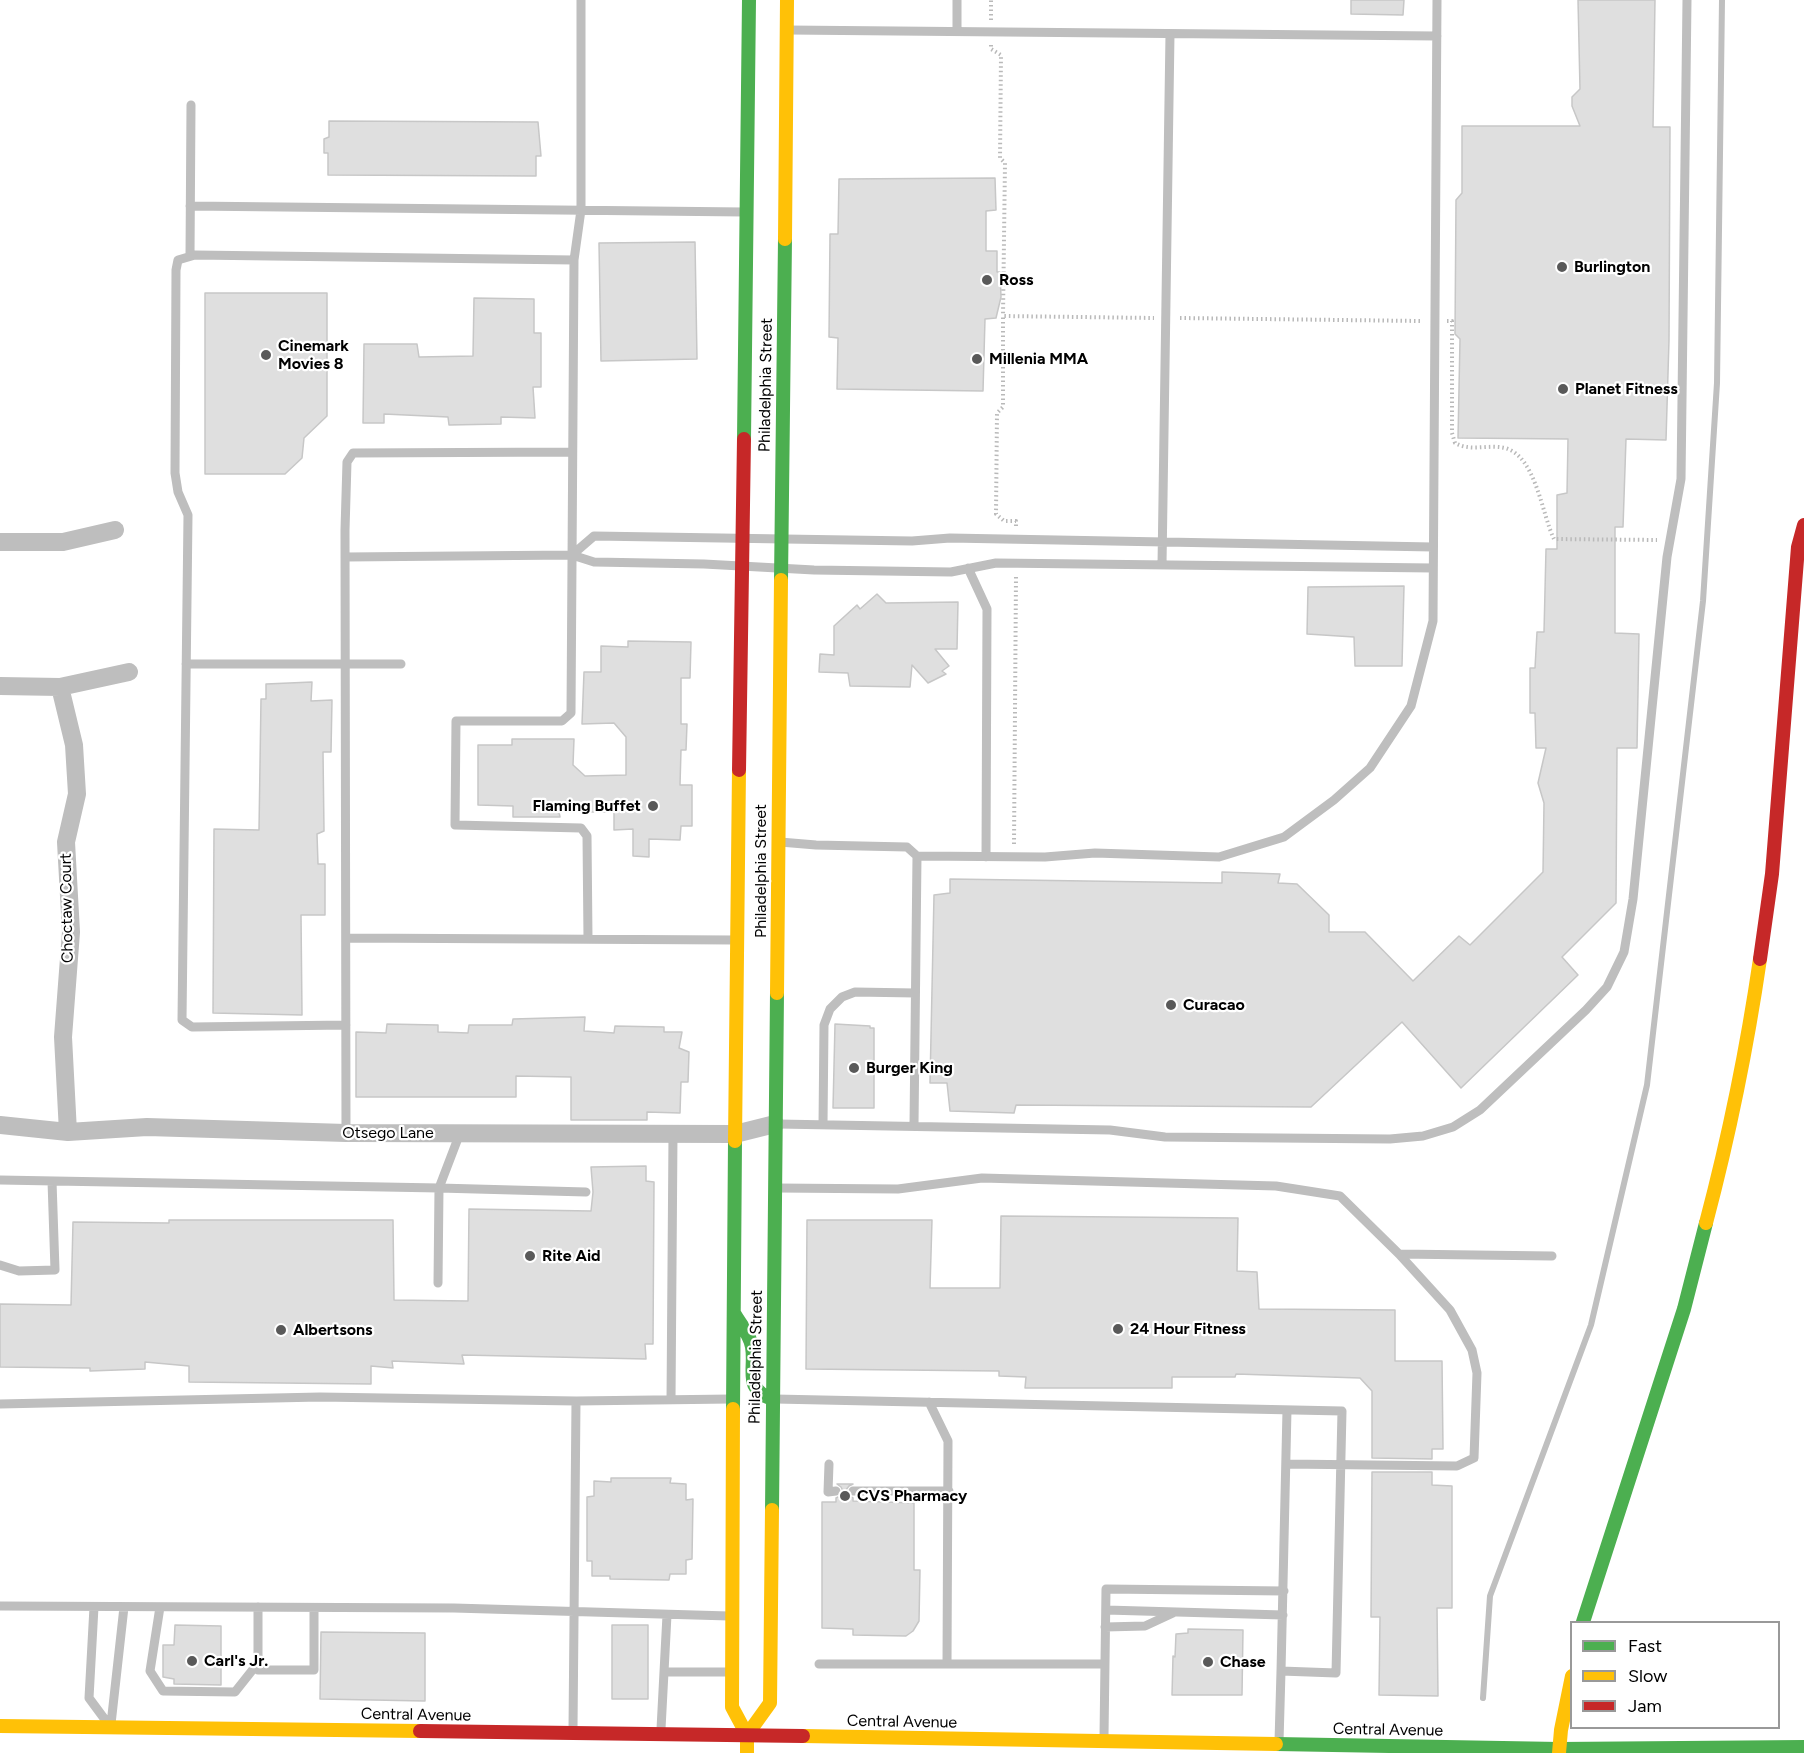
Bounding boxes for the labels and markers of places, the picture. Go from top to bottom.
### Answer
place label: Burlington [1574,257,1650,277]
marker: Burlington [1555,260,1569,274]
place label: Ross [999,270,1034,290]
marker: Ross [980,273,994,287]
place label: Cinemark Movies 8 [278,336,349,374]
marker: Cinemark Movies 8 [259,348,273,362]
place label: Millenia MMA [989,349,1088,369]
marker: Millenia MMA [970,352,984,366]
place label: Planet Fitness [1575,379,1678,399]
marker: Planet Fitness [1556,382,1570,396]
place label: Flaming Buffet [532,796,641,816]
marker: Flaming Buffet [646,799,660,813]
place label: Curacao [1183,995,1245,1015]
marker: Curacao [1164,998,1178,1012]
place label: Burger King [866,1058,953,1078]
marker: Burger King [847,1061,861,1075]
place label: Rite Aid [542,1246,601,1266]
marker: Rite Aid [523,1249,537,1263]
place label: 24 Hour Fitness [1130,1319,1246,1339]
place label: Albertsons [293,1320,373,1340]
marker: 24 Hour Fitness [1111,1322,1125,1336]
marker: Albertsons [274,1323,288,1337]
place label: CVS Pharmacy [857,1486,967,1506]
marker: CVS Pharmacy [838,1489,852,1503]
place label: Carl's Jr. [204,1651,268,1671]
place label: Chase [1220,1652,1266,1672]
marker: Carl's Jr. [185,1654,199,1668]
marker: Chase [1201,1655,1215,1669]

